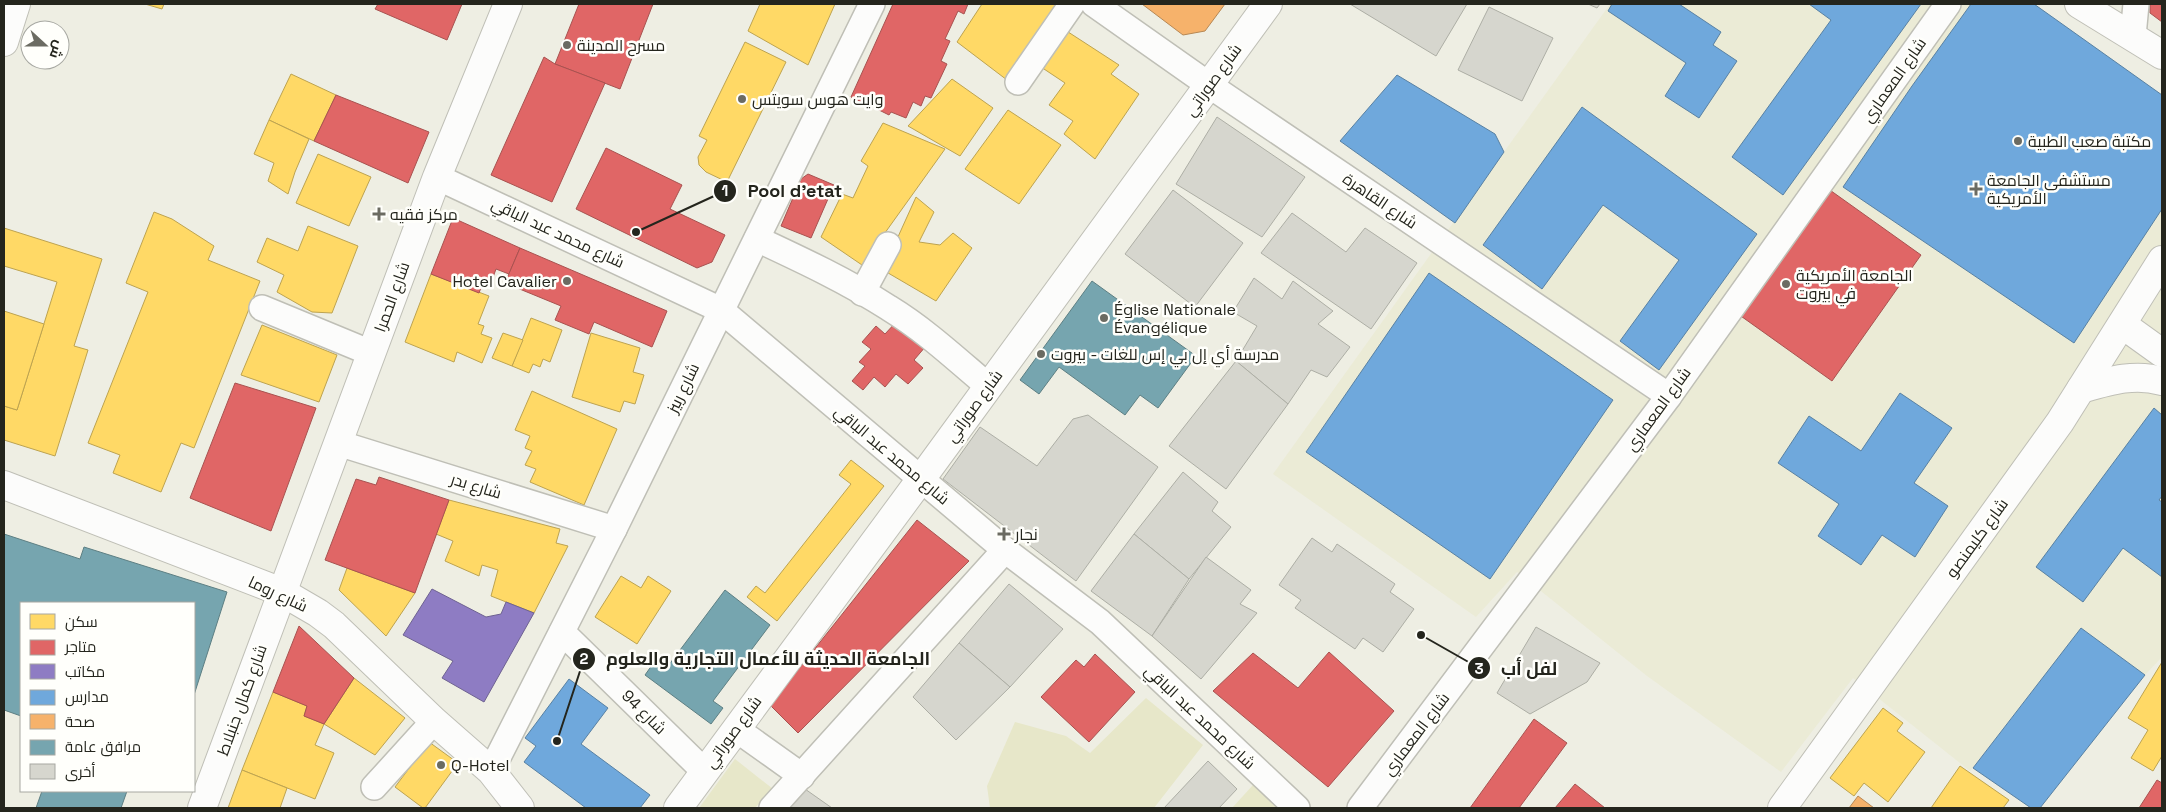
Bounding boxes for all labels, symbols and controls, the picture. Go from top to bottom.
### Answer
north arrow [20,20,70,70]
street label: شارع المعماري [1857,33,1933,128]
place label: مسرح المدينة [577,35,665,57]
text: ش [46,38,69,61]
marker: مسرح المدينة [561,39,573,51]
street label: شارع صوراتي [1180,40,1249,122]
place label: وايت هوس سويتس [752,89,883,110]
marker: وايت هوس سويتس [736,93,748,105]
place label: مكتبة صعب الطبية [2028,131,2151,152]
marker: مكتبة صعب الطبية [2012,135,2024,147]
street label: شارع القاهرة [1338,168,1421,234]
place label: مستشفى الجامعة الأمريكية [1987,170,2111,209]
callout: Pool d’etat [713,174,852,207]
text: Pool d’etat [748,179,842,202]
text: 1 [722,181,728,200]
marker: مستشفى الجامعة الأمريكية [1969,182,1983,196]
street label: شارع محمد عبد الباقي [487,193,628,276]
place label: مركز فقيه [390,204,458,225]
marker: مركز فقيه [372,207,386,221]
street label: شارع الحمرا [370,259,415,335]
place label: الجامعة الأمريكية في بيروت [1796,265,1913,307]
place label: Hotel Cavalier [452,271,557,292]
marker: Hotel Cavalier [561,275,573,287]
marker: الجامعة الأمريكية في بيروت [1780,278,1792,290]
place label: Église Nationale Évangélique [1114,299,1236,338]
marker: Église Nationale Évangélique [1098,312,1110,324]
place label: مدرسة أي إل بي إس للغات - بيروت [1051,344,1279,368]
marker: مدرسة أي إل بي إس للغات - بيروت [1035,348,1047,360]
street label: شارع ربيز [661,360,705,418]
street label: شارع المعماري [1620,363,1698,457]
street label: شارع صوراتي [941,366,1010,448]
street label: شارع محمد عبد الباقي [828,401,954,512]
street label: شارع بدر [447,468,504,505]
street label: شارع كليمنصو [1941,494,2014,582]
place label: نجار [1014,524,1038,545]
marker: نجار [997,527,1011,541]
street label: شارع روما [245,571,311,618]
legend [20,602,195,792]
text: سكن [65,612,98,632]
text: متاجر [64,637,96,656]
street label: شارع كمال جنبلاط [212,642,273,759]
callout: الجامعة الحديثة للأعمال التجارية والعلوم [571,642,940,675]
text: الجامعة الحديثة للأعمال التجارية والعلوم [606,647,930,671]
text: 2 [580,649,589,668]
callout: لفل أب [1466,652,1568,685]
text: لفل أب [1501,656,1557,680]
text: 3 [1474,659,1484,678]
street label: شارع محمد عبد الباقي [1138,660,1260,776]
text: مكاتب [65,662,105,681]
street label: شارع 94 [616,685,671,740]
text: مدارس [65,687,109,707]
street label: شارع المعماري [1378,688,1457,782]
street label: شارع صوراتي [700,692,769,774]
text: صحة [65,712,95,731]
text: مرافق عامة [65,737,141,757]
place label: Q-Hotel [451,755,510,776]
marker: Q-Hotel [435,759,447,771]
text: أخرى [65,762,95,782]

